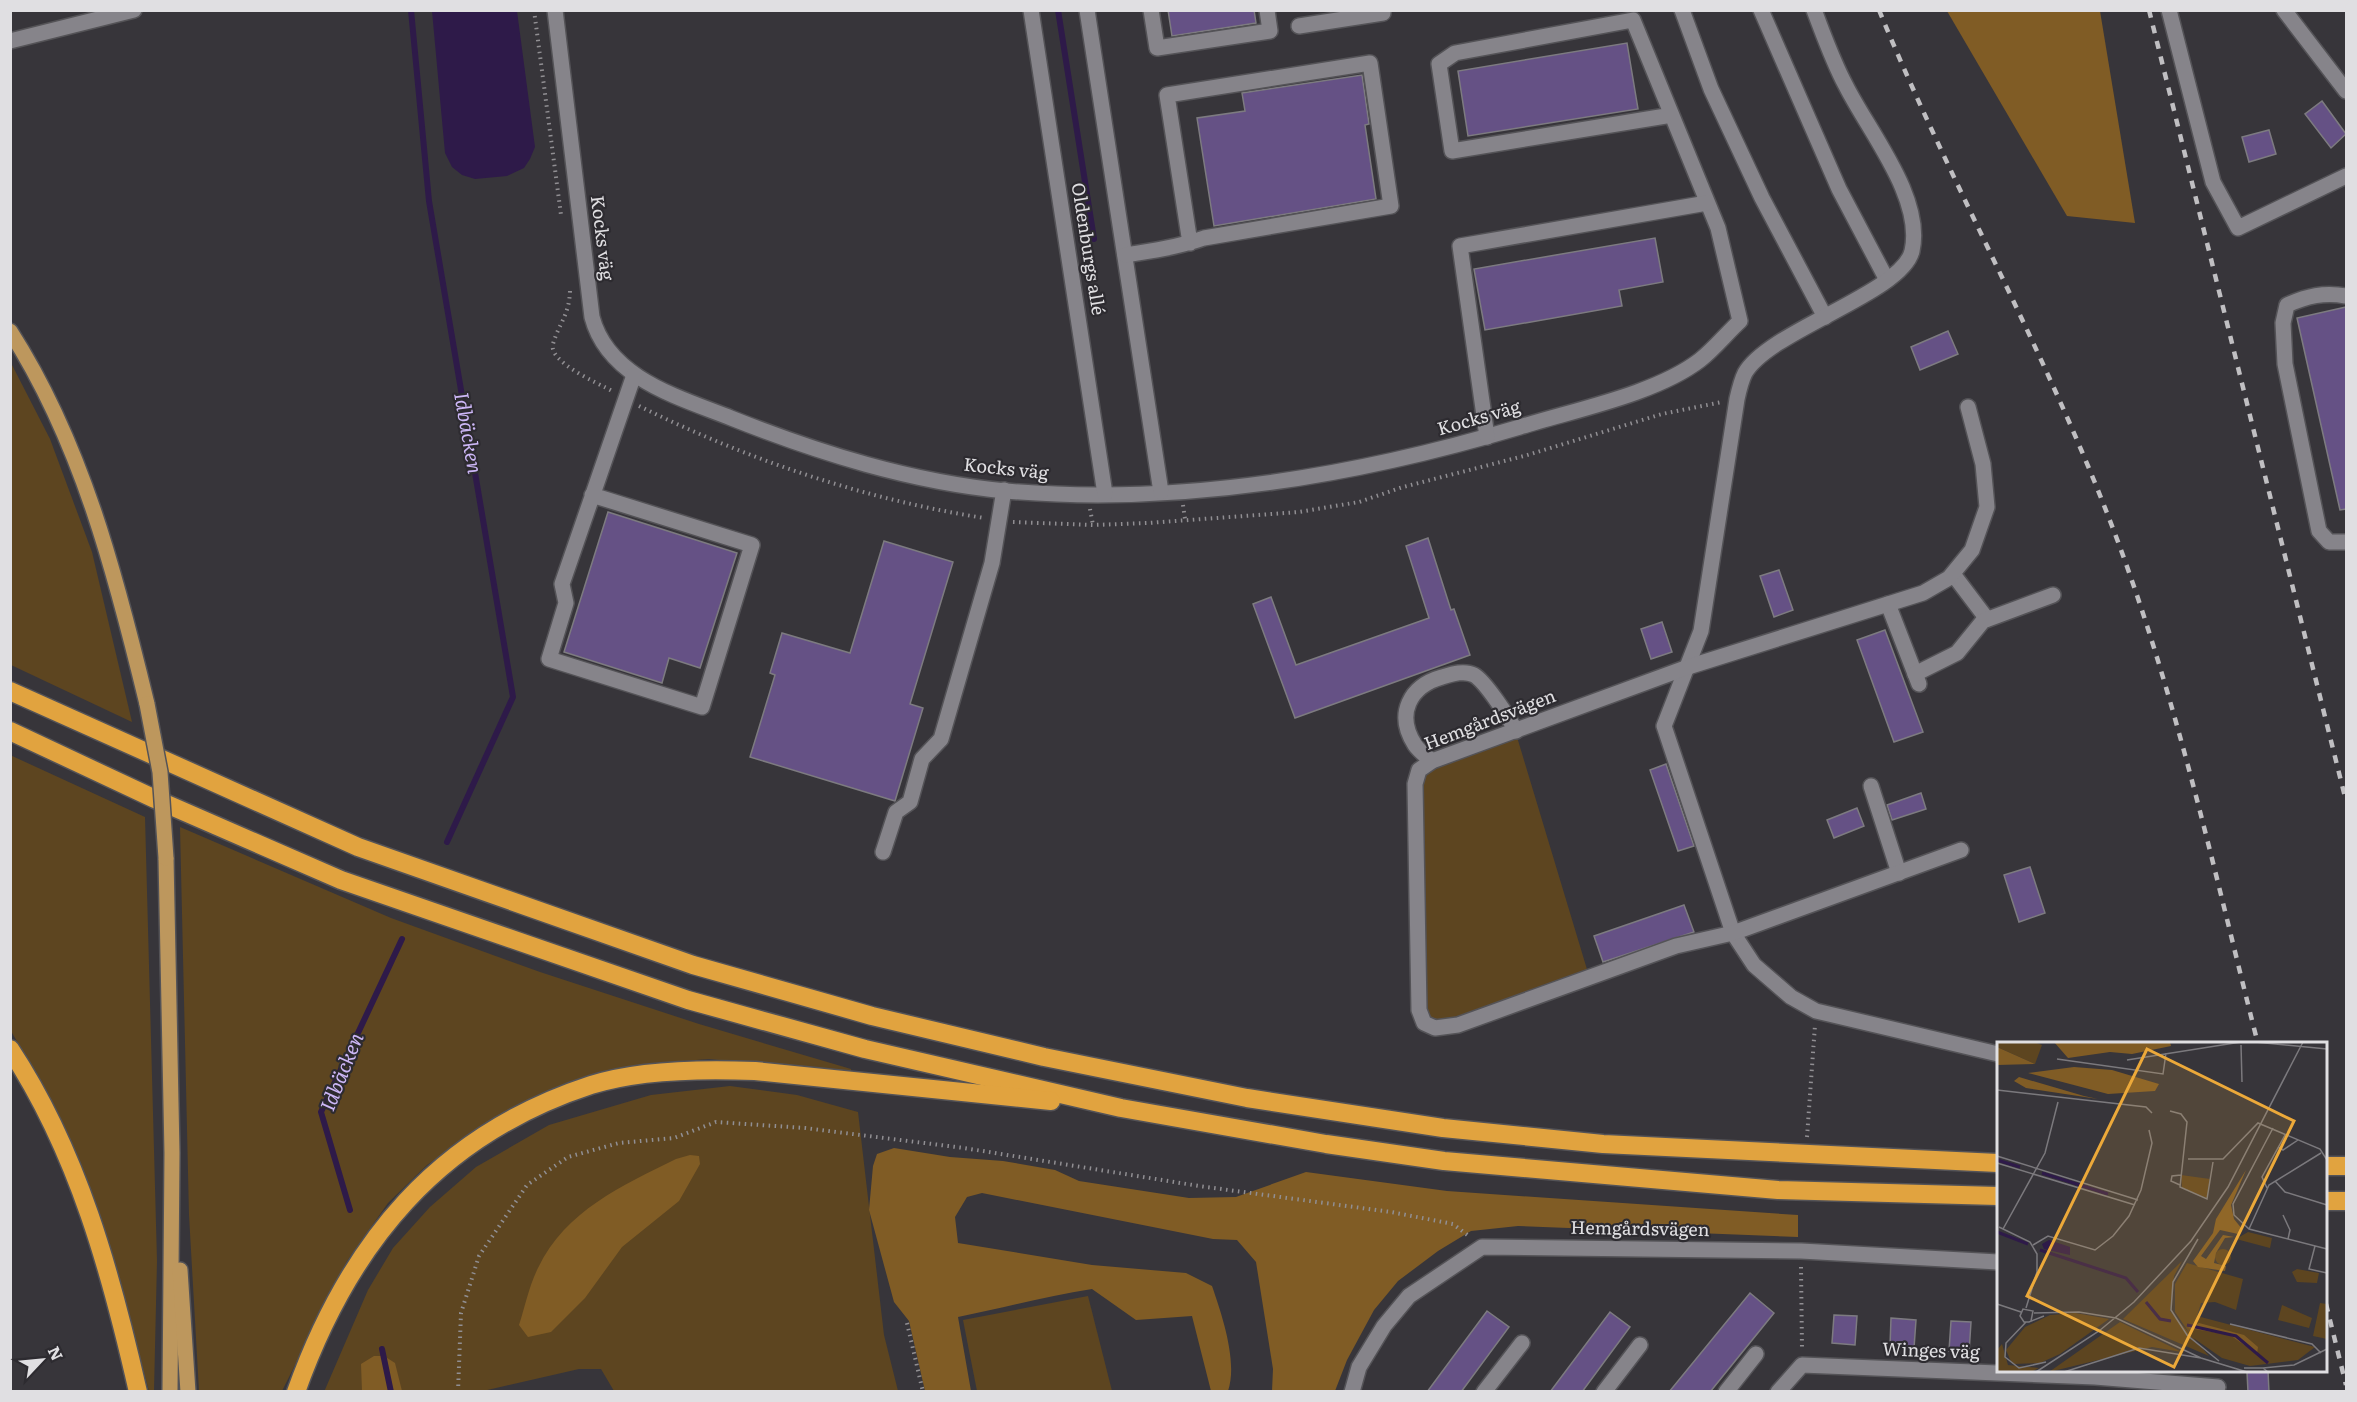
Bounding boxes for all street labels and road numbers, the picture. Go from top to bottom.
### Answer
street label: Oldenburgs allé [1066,181,1113,317]
street label: Kocks väg [585,194,622,283]
street label: Kocks väg [1434,392,1524,441]
street label: Kocks väg [962,450,1051,485]
street label: Hemgårdsvägen [1420,681,1559,756]
street label: Hemgårdsvägen [1570,1213,1710,1242]
street label: Winges väg [1882,1334,1981,1365]

